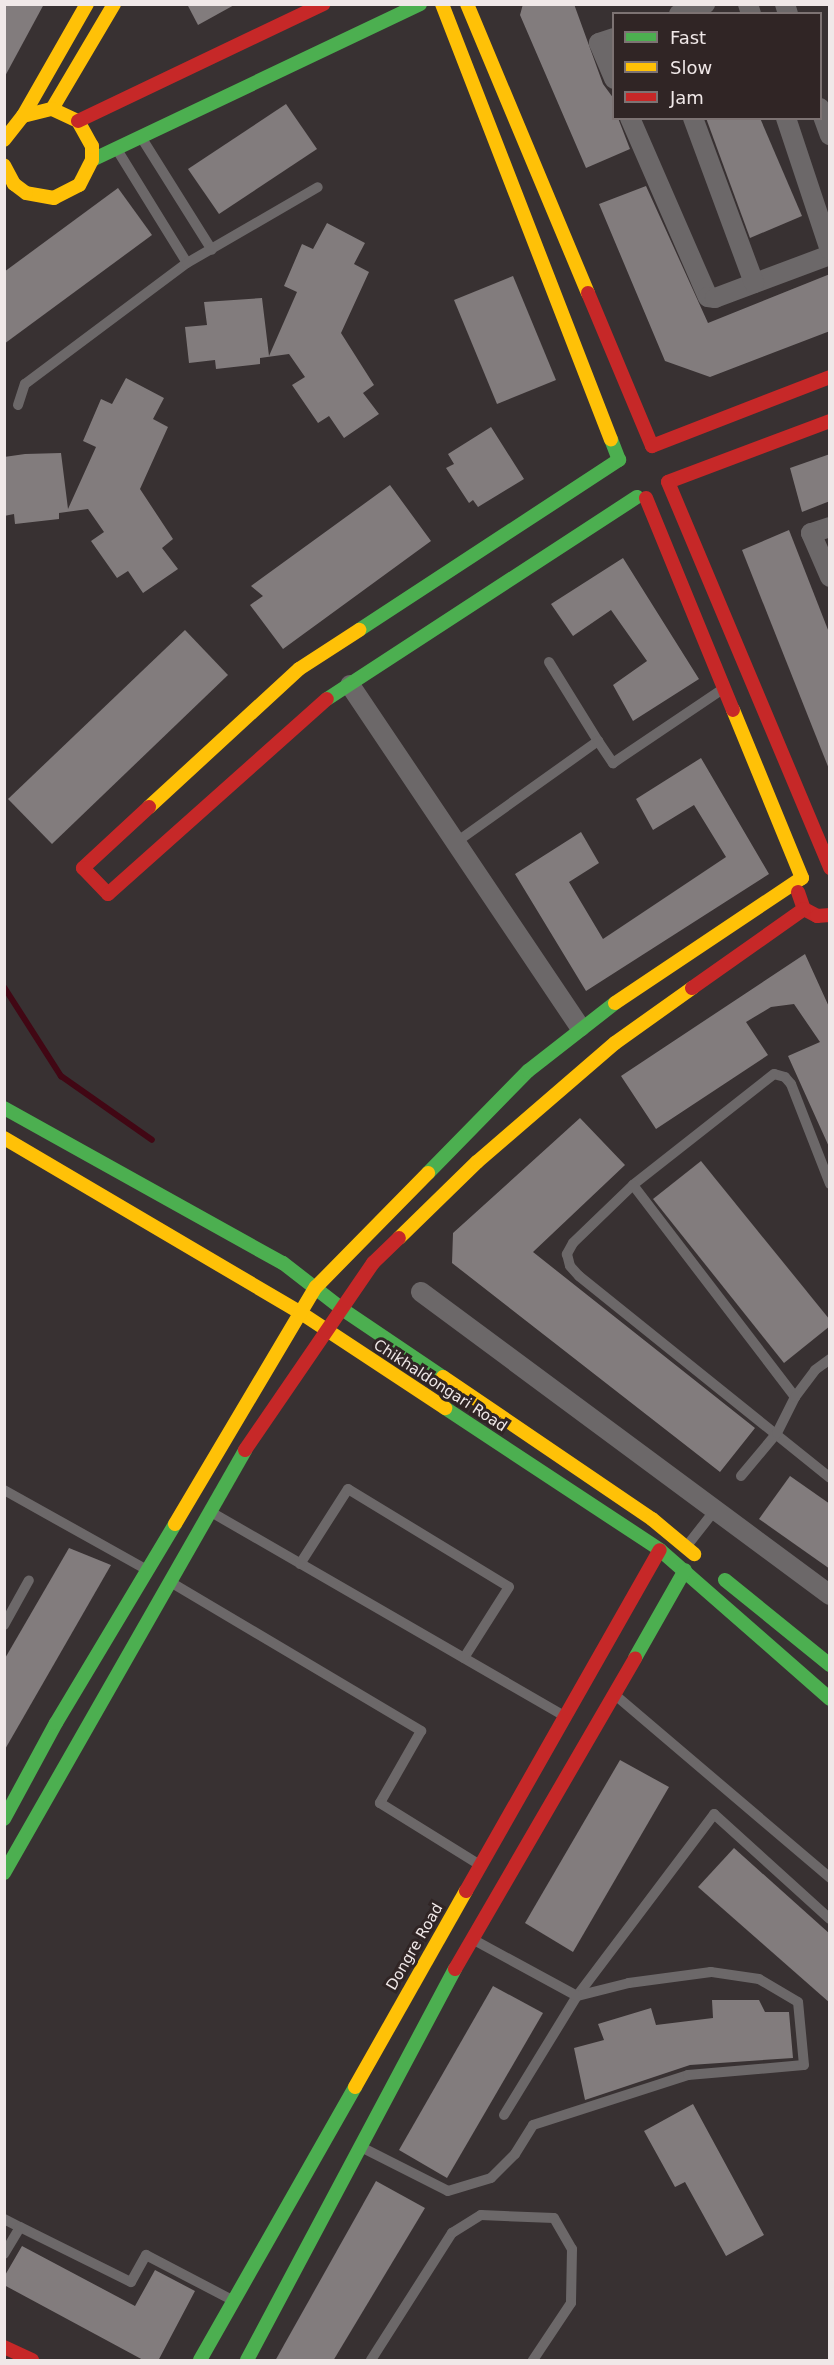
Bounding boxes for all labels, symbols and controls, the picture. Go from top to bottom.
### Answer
legend [612,12,822,120]
text: Fast [670,27,706,48]
text: Slow [670,57,712,78]
text: Jam [670,87,704,108]
street label: Chikhaldongari Road [370,1336,510,1436]
street label: Dongre Road [383,1900,447,1994]

